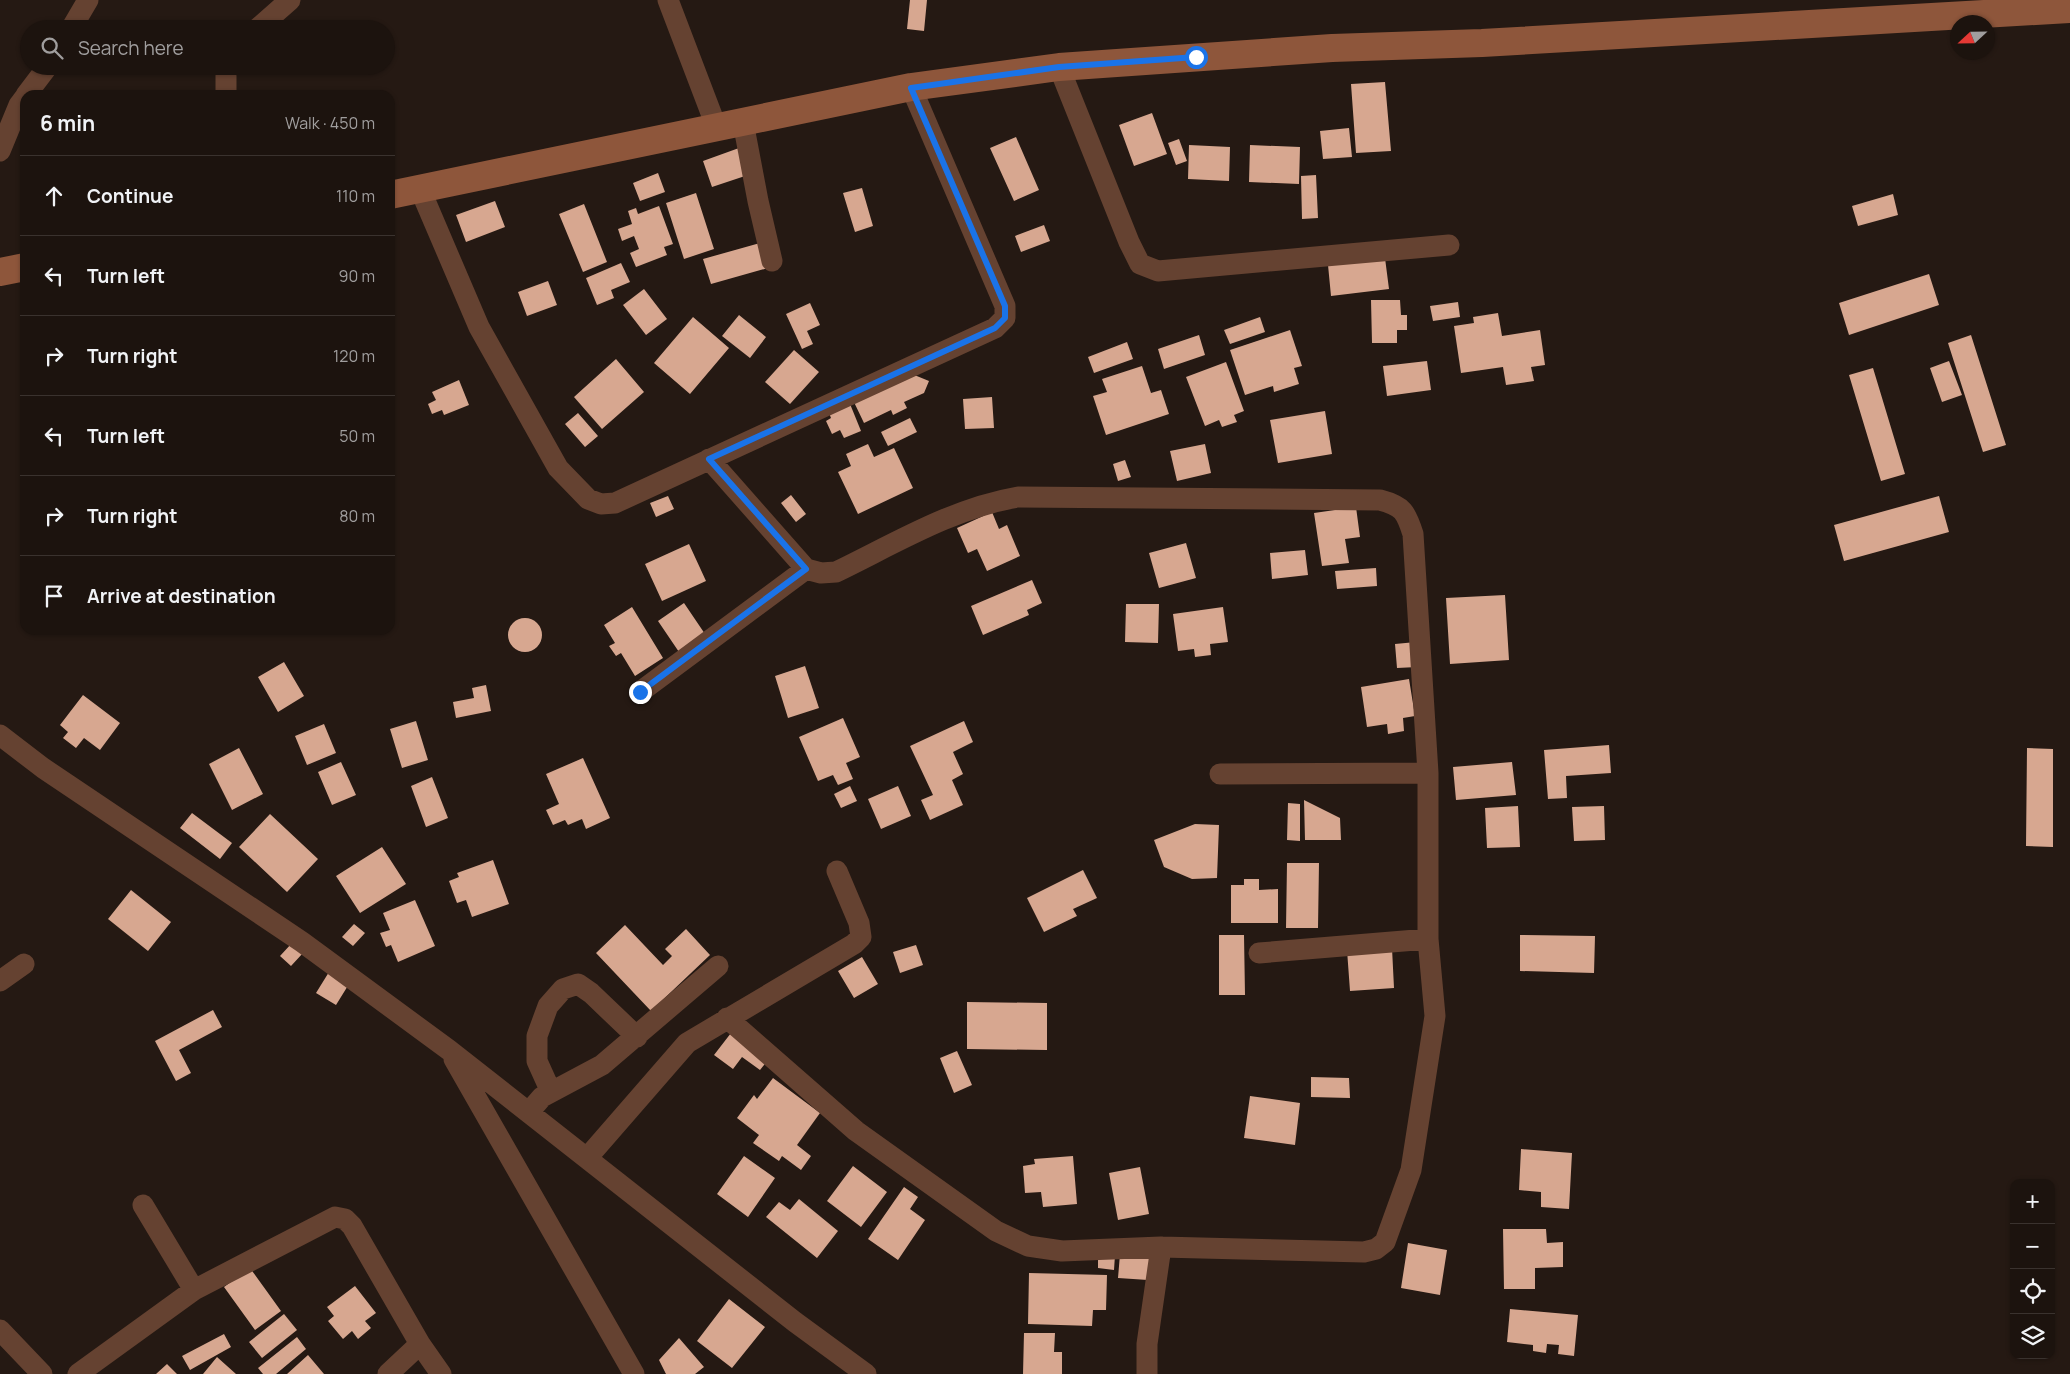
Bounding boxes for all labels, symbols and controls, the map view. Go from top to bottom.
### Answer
north arrow [1950,15,1995,60]
search box [20,20,395,75]
icon: search [38,34,66,62]
text: Search here [78,35,184,61]
route start [1185,46,1208,69]
text: 6 min [40,109,95,137]
text: Walk · 450 m [285,112,375,134]
icon: ahead [40,182,68,210]
text: Continue [87,183,173,209]
text: 110 m [336,185,375,207]
icon: left [40,262,68,290]
text: Turn left [87,263,165,289]
text: 90 m [339,265,375,287]
icon: right [40,342,68,370]
text: Turn right [87,343,177,369]
text: 120 m [333,345,375,367]
icon: left [40,422,68,450]
text: Turn left [87,423,165,449]
text: 50 m [339,425,375,447]
icon: right [40,502,68,530]
text: Turn right [87,503,177,529]
text: 80 m [339,505,375,527]
icon: arrive [40,582,68,610]
text: Arrive at destination [87,583,276,609]
route end [629,681,652,704]
map controls [2010,1179,2055,1359]
button: + [2010,1179,2055,1224]
button: − [2010,1224,2055,1269]
button: locate [2010,1269,2055,1314]
button: layers [2010,1314,2055,1359]

